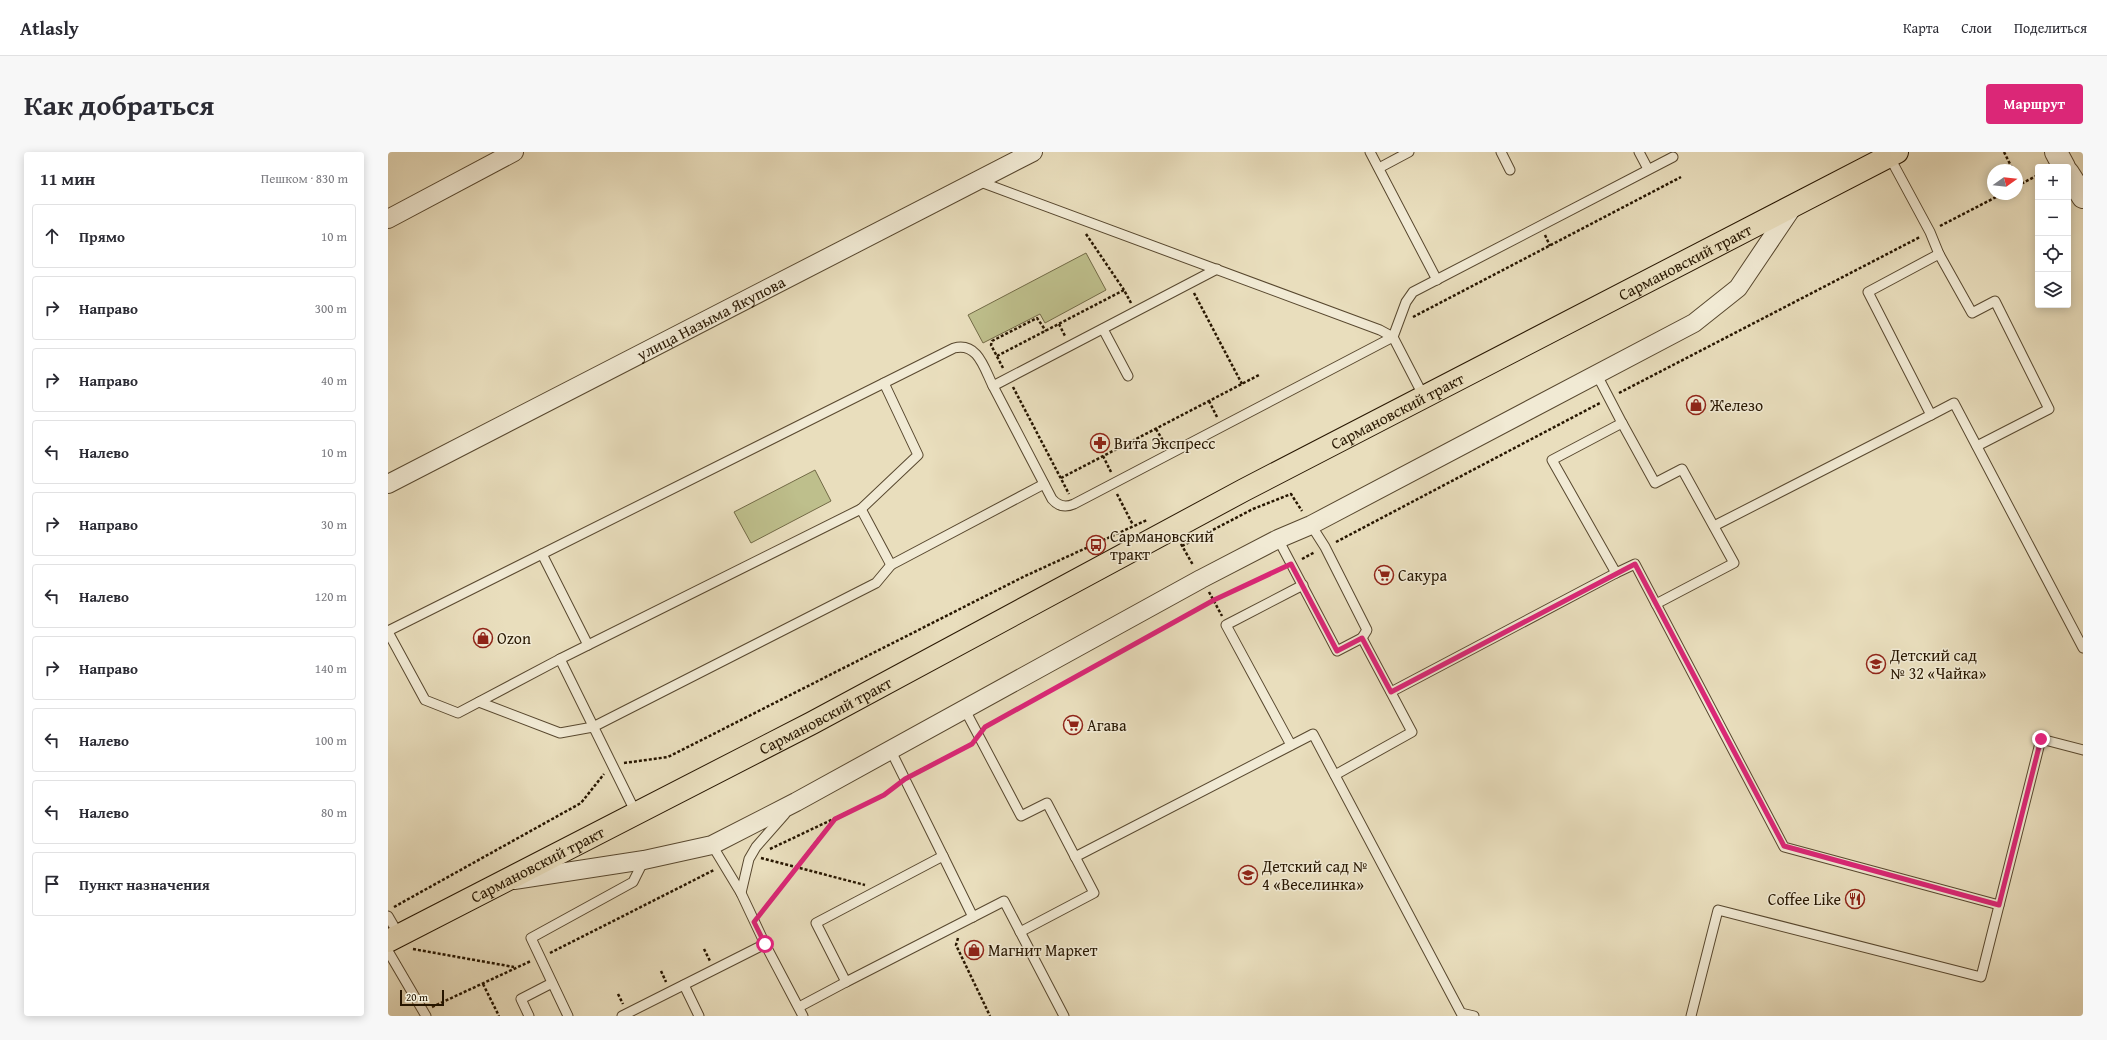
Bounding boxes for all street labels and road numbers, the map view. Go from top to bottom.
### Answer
street label: Сармановский тракт [1614,217,1756,306]
street label: улица Назыма Якупова [631,269,790,367]
street label: Сармановский тракт [1326,366,1468,455]
street label: Сармановский тракт [755,670,896,760]
street label: Сармановский тракт [466,820,609,909]

